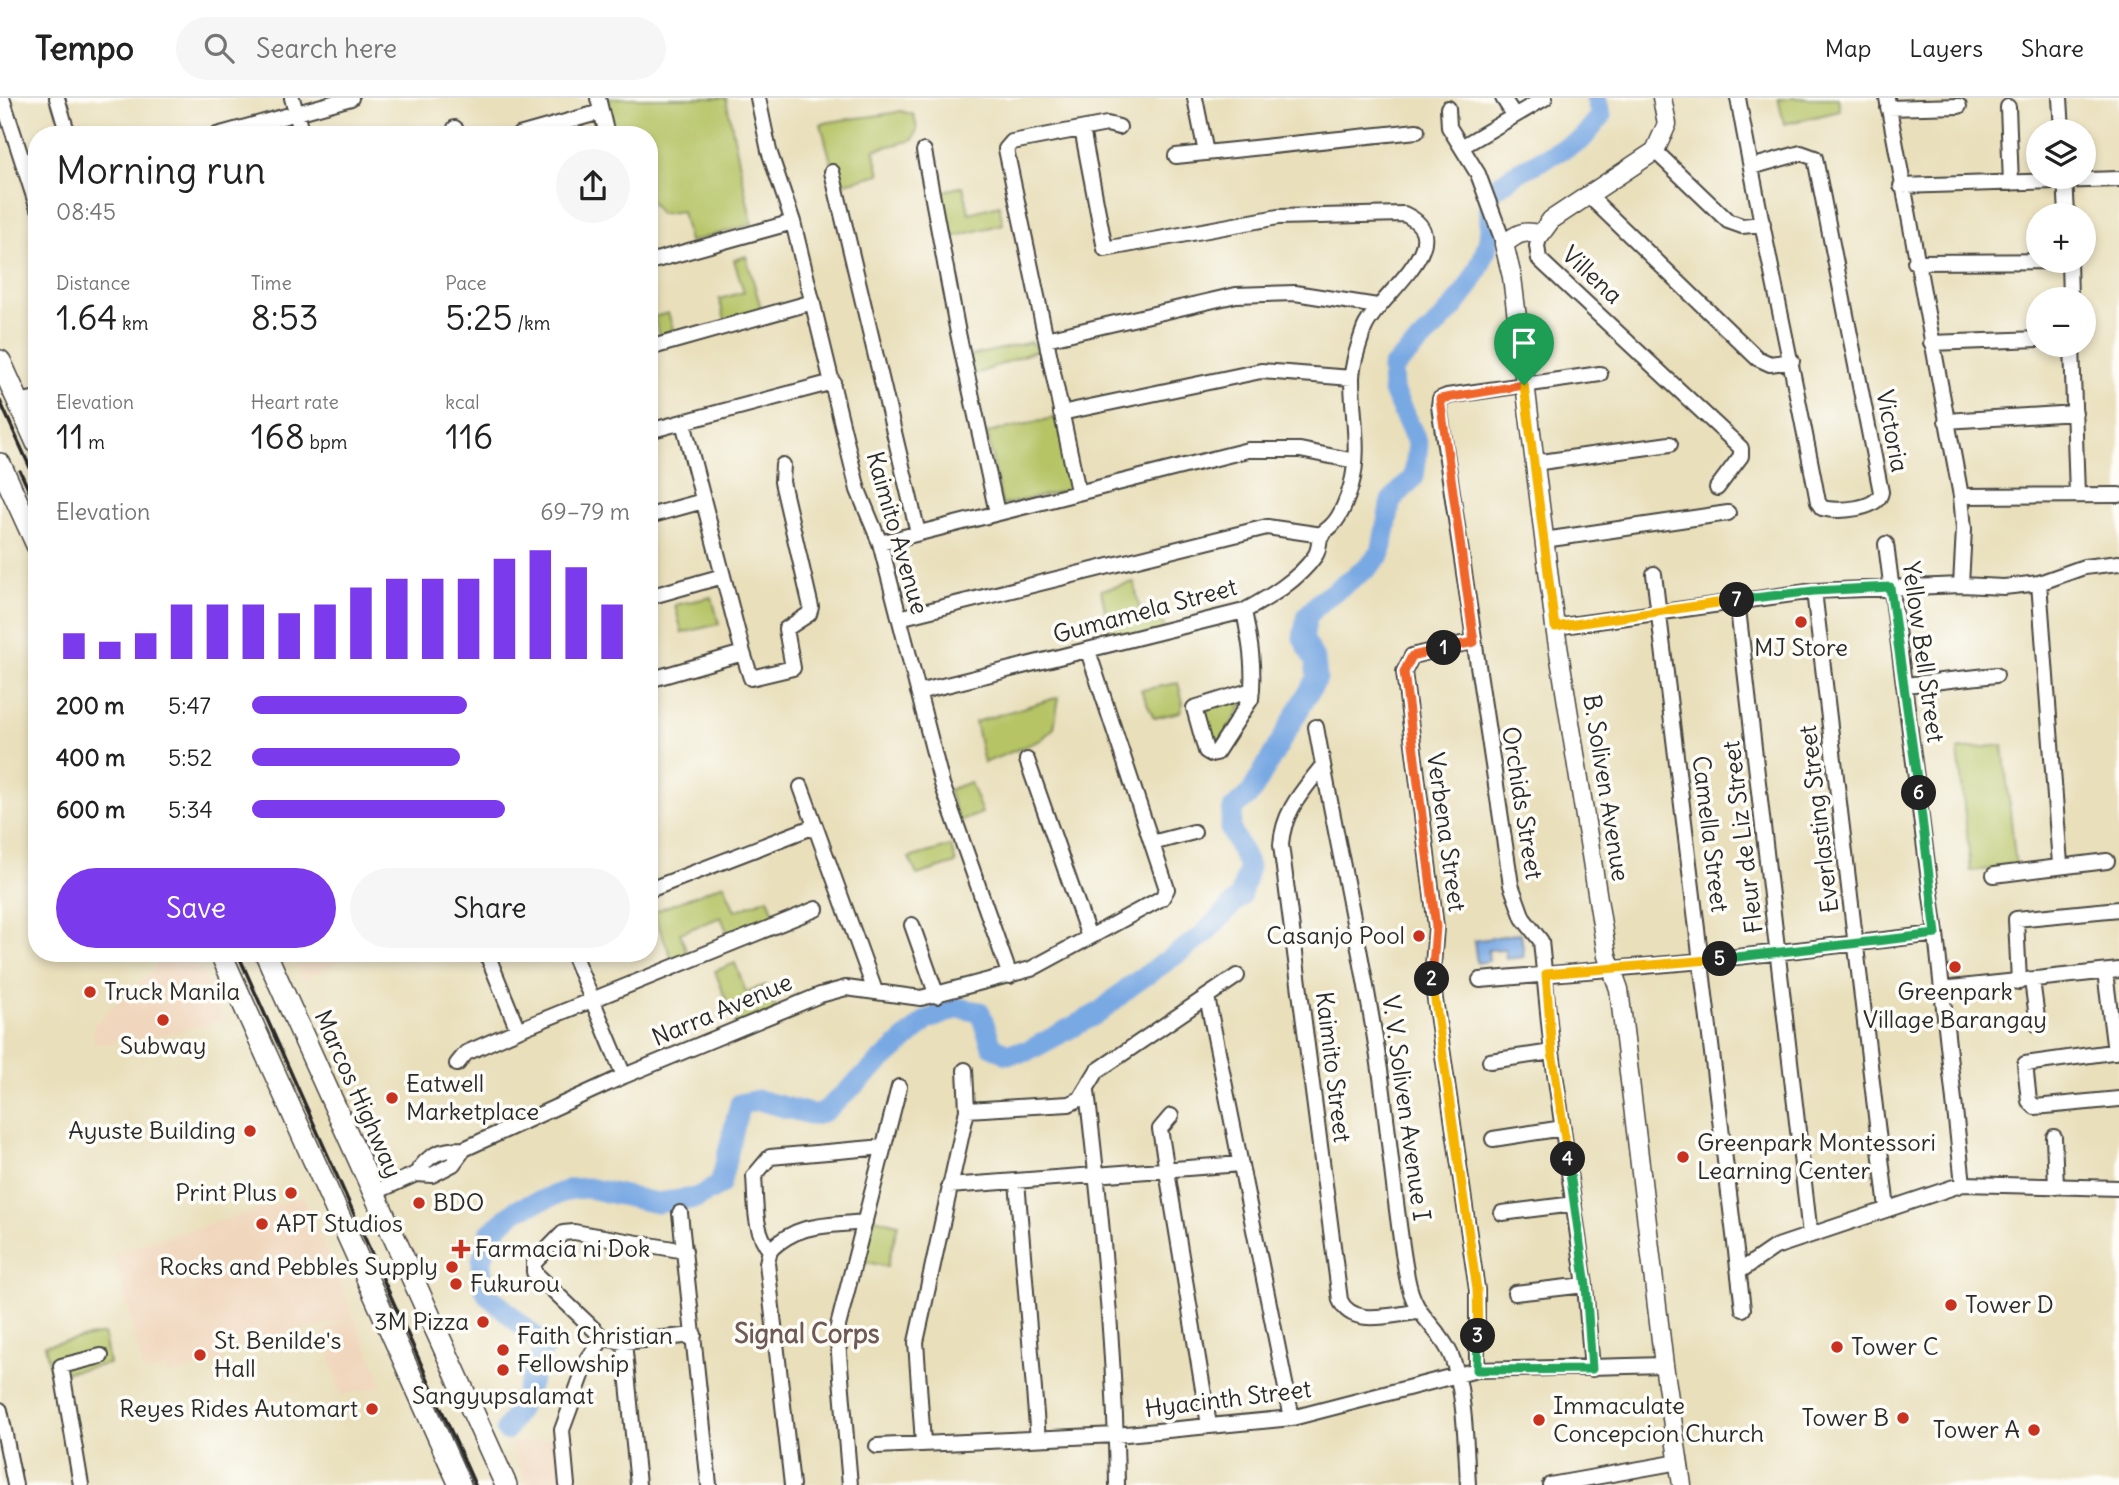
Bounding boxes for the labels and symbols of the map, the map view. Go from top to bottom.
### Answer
street label: Villena [1556,239,1629,310]
pin [1494,313,1554,385]
street label: Victoria [1870,387,1916,474]
street label: Kaimito Avenue [860,448,936,618]
street label: Yellow Bell Street [1896,559,1952,744]
street label: Gumamela Street [1050,571,1240,649]
pin: 7 [1720,582,1754,618]
marker: MJ Store [1793,614,1809,630]
pin: 1 [1426,630,1462,666]
place label: MJ Store [1754,632,1848,662]
street label: B. Soliven Avenue [1577,692,1637,883]
street label: Orchids Street [1496,724,1550,881]
street label: Everlasting Street [1792,724,1844,915]
street label: Fleur de Liz Street [1715,739,1769,935]
street label: Verbena Street [1421,750,1473,913]
street label: Camella Street [1687,754,1735,914]
pin: 6 [1902,776,1937,810]
place label: Casanjo Pool [1266,920,1405,950]
marker: Casanjo Pool [1411,928,1427,944]
pin: 5 [1702,942,1738,976]
marker: Greenpark Village Barangay [1947,959,1963,975]
pin: 2 [1414,962,1450,996]
street label: Narra Avenue [647,966,796,1052]
place label: Truck Manila [104,976,240,1006]
place label: Greenpark Village Barangay [1863,976,2047,1034]
marker: Truck Manila [82,984,98,1000]
street label: Kaimito Street [1310,990,1358,1144]
street label: V. V. Soliven Avenue I [1376,993,1438,1223]
street label: Marcos Highway [309,1005,409,1182]
marker: Subway [155,1012,171,1028]
place label: Subway [120,1030,206,1060]
place label: Eatwell Marketplace [406,1068,539,1126]
marker: Eatwell Marketplace [384,1090,400,1106]
place label: Ayuste Building [68,1115,236,1145]
marker: Ayuste Building [242,1123,258,1139]
place label: Greenpark Montessori Learning Center [1697,1127,1936,1185]
pin: 4 [1550,1142,1586,1176]
marker: Greenpark Montessori Learning Center [1675,1149,1691,1165]
place label: Print Plus [175,1177,277,1207]
marker: Print Plus [283,1185,299,1201]
place label: BDO [433,1187,484,1217]
marker: BDO [411,1195,427,1211]
place label: APT Studios [276,1208,403,1238]
marker: APT Studios [254,1216,270,1232]
place label: Farmacia ni Dok [475,1233,650,1263]
marker: Farmacia ni Dok [453,1241,469,1257]
place label: Rocks and Pebbles Supply [159,1251,438,1281]
marker: Rocks and Pebbles Supply [444,1259,460,1275]
place label: Fukurou [470,1268,560,1298]
marker: Fukurou [448,1276,464,1292]
place label: Tower D [1965,1289,2054,1319]
marker: Tower D [1943,1297,1959,1313]
place label: 3M Pizza [374,1306,469,1336]
marker: 3M Pizza [475,1314,491,1330]
district label: Signal Corps [734,1317,880,1350]
pin: 3 [1460,1318,1496,1354]
place label: Faith Christian Fellowship [517,1320,673,1378]
place label: St. Benilde's Hall [214,1325,341,1383]
place label: Tower C [1851,1331,1939,1361]
marker: Tower C [1829,1339,1845,1355]
marker: Faith Christian Fellowship [495,1342,511,1358]
marker: St. Benilde's Hall [192,1347,208,1363]
marker: Sangyupsalamat [495,1362,511,1378]
street label: Hyacinth Street [1143,1373,1313,1423]
place label: Sangyupsalamat [412,1380,594,1410]
place label: Immaculate Concepcion Church [1553,1390,1764,1448]
place label: Reyes Rides Automart [119,1393,358,1423]
marker: Reyes Rides Automart [364,1401,380,1417]
place label: Tower B [1801,1402,1889,1432]
marker: Tower B [1895,1410,1911,1426]
marker: Immaculate Concepcion Church [1531,1412,1547,1428]
place label: Tower A [1933,1414,2020,1444]
marker: Tower A [2026,1422,2042,1438]

